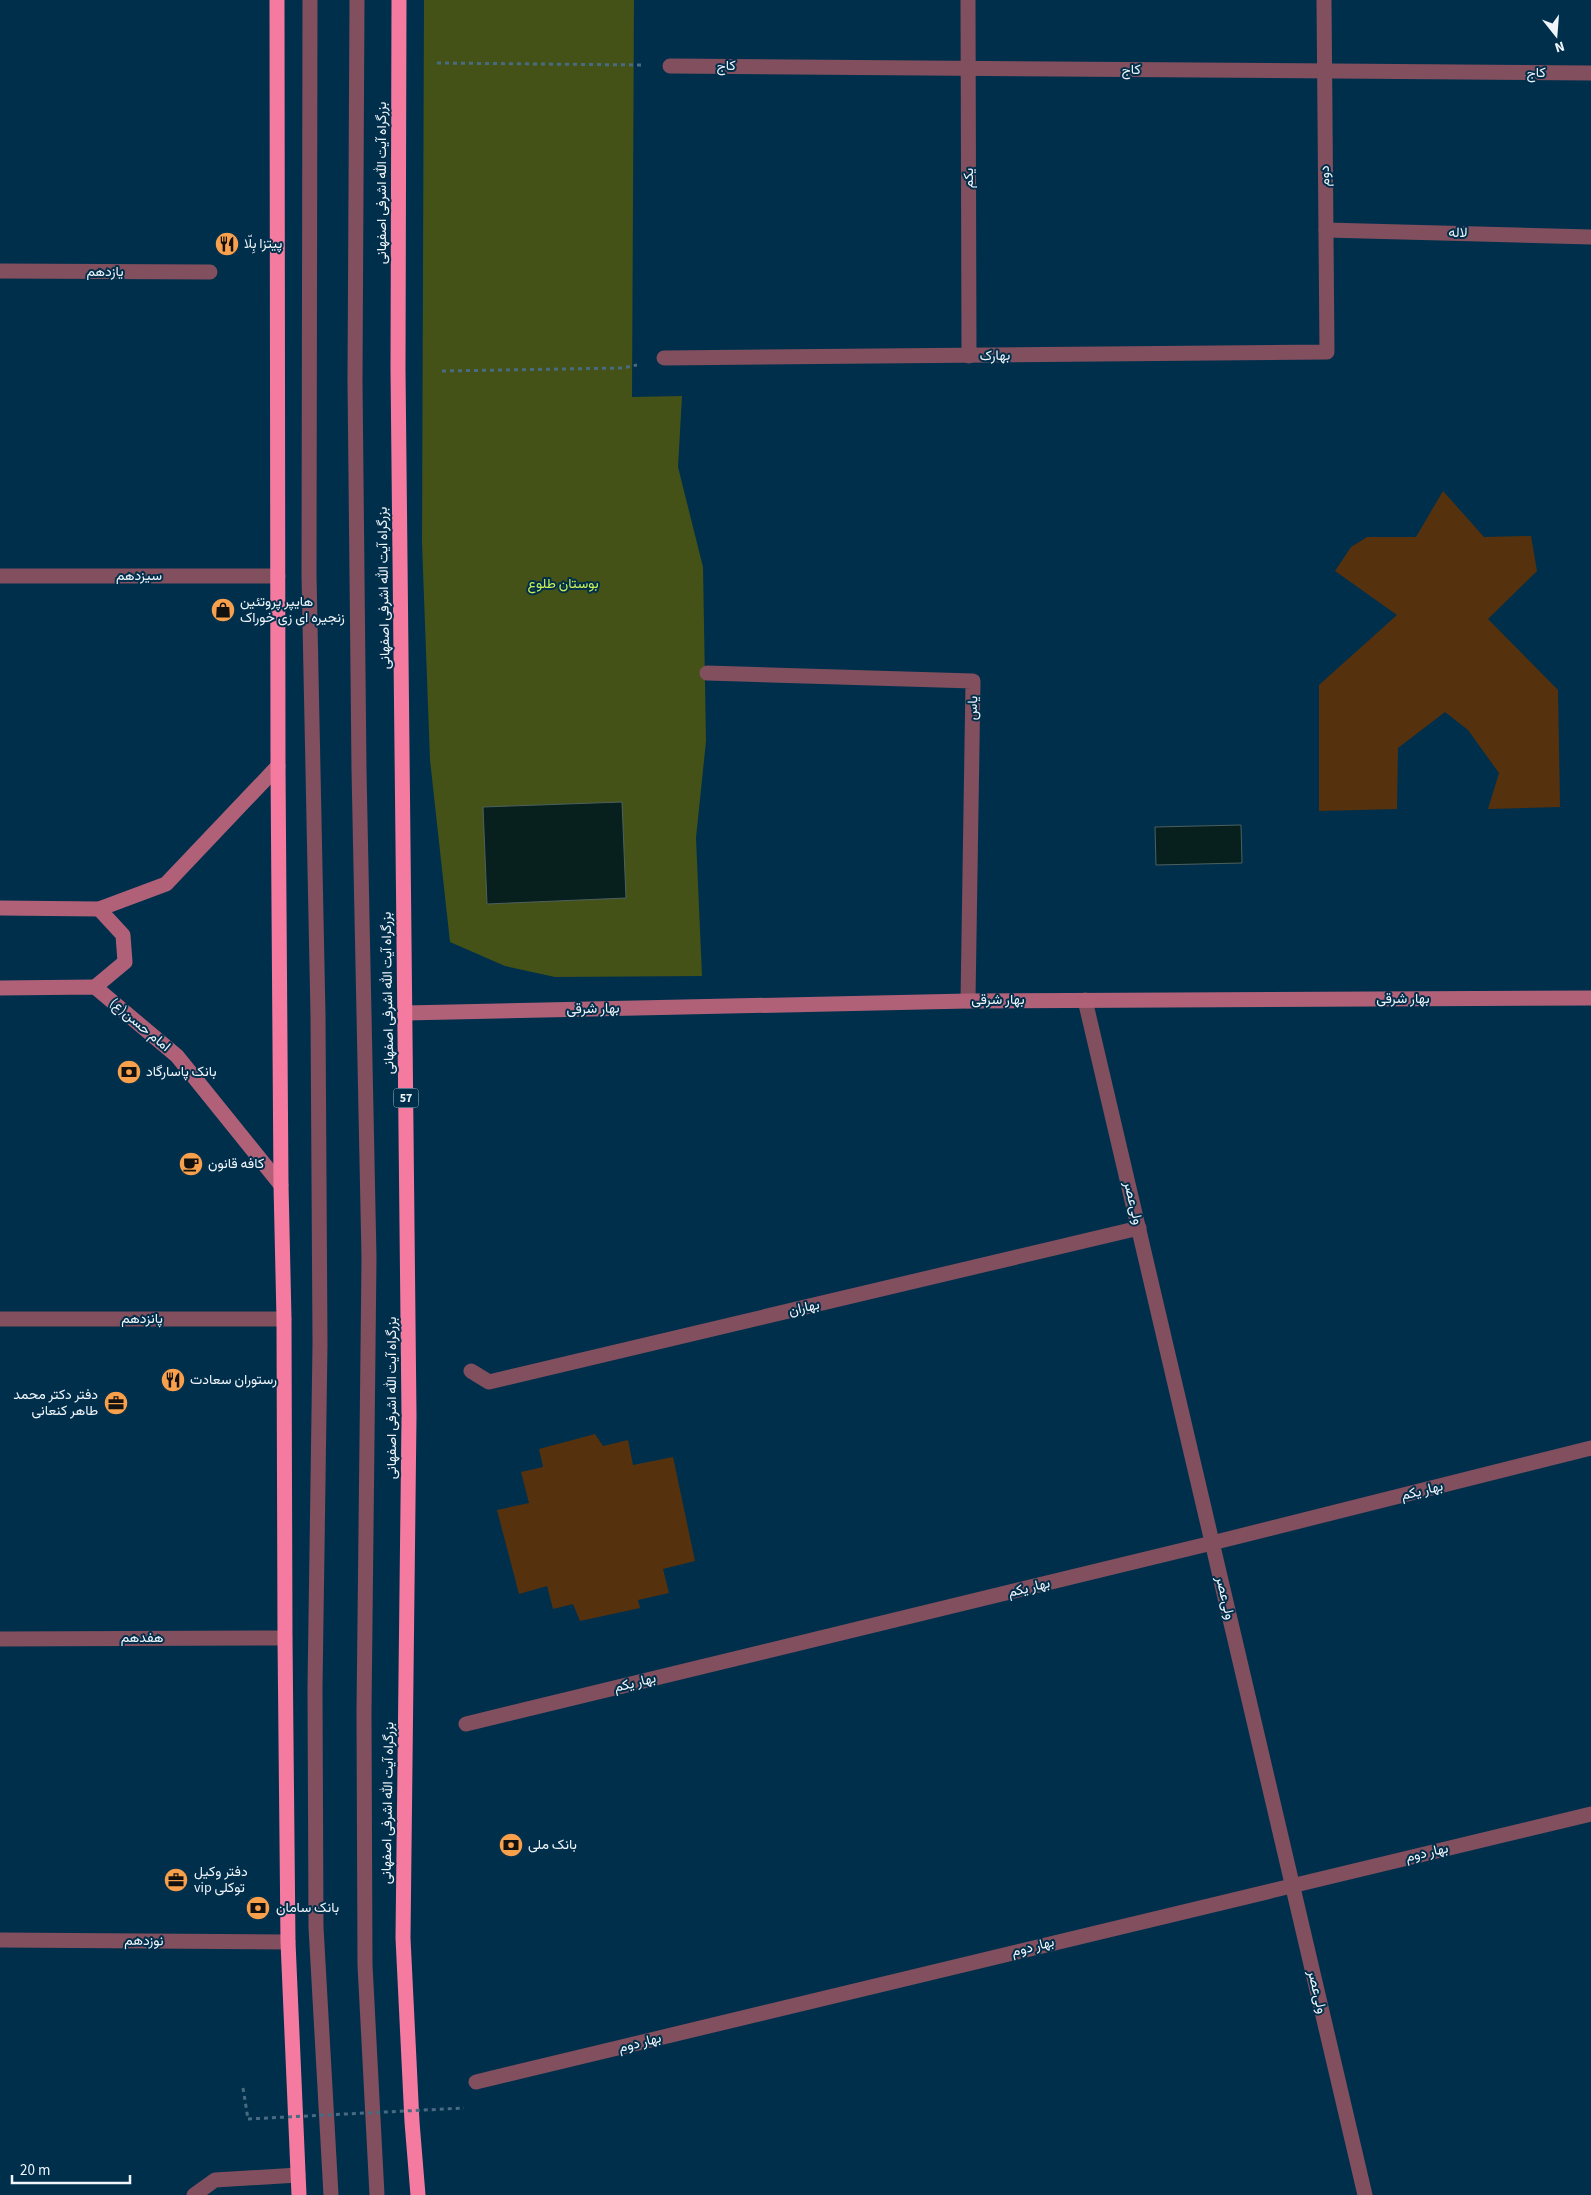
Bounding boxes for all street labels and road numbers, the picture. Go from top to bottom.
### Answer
street label: کاج [716,56,736,76]
street label: کاج [1121,60,1141,80]
street label: کاج [1526,63,1546,83]
street label: بزرگراه آیت الله اشرفی اصفهانی [372,102,392,264]
street label: دوم [1315,165,1335,187]
street label: یکم [959,168,979,188]
street label: لاله [1448,223,1468,243]
street label: یازدهم [86,262,124,282]
street label: بهارک [980,346,1010,366]
street label: بزرگراه آیت الله اشرفی اصفهانی [373,507,395,669]
street label: سیزدهم [116,566,162,586]
street label: یاس [963,696,983,720]
street label: بزرگراه آیت الله اشرفی اصفهانی [377,912,399,1074]
street label: بهار شرقی [1376,989,1430,1009]
street label: بهار شرقی [971,990,1025,1010]
street label: امام حسن(ع) [105,994,175,1056]
street label: بهار شرقی [566,999,620,1019]
road number: 57 [394,1088,418,1108]
street label: ولی‌عصر [1118,1178,1148,1227]
street label: بهاران [786,1295,822,1321]
street label: پانزدهم [121,1309,163,1329]
street label: بزرگراه آیت الله اشرفی اصفهانی [382,1317,402,1479]
street label: بهار یکم [1399,1476,1445,1506]
street label: بهار یکم [1006,1573,1052,1603]
street label: ولی‌عصر [1210,1573,1240,1622]
street label: هفدهم [121,1628,164,1648]
street label: بهار یکم [612,1668,658,1698]
street label: بزرگراه آیت الله اشرفی اصفهانی [377,1722,399,1884]
street label: بهار دوم [1404,1838,1450,1868]
street label: نوزدهم [124,1931,164,1951]
street label: بهار دوم [1009,1932,1057,1962]
street label: ولی‌عصر [1302,1967,1332,2016]
street label: بهار دوم [616,2028,664,2058]

